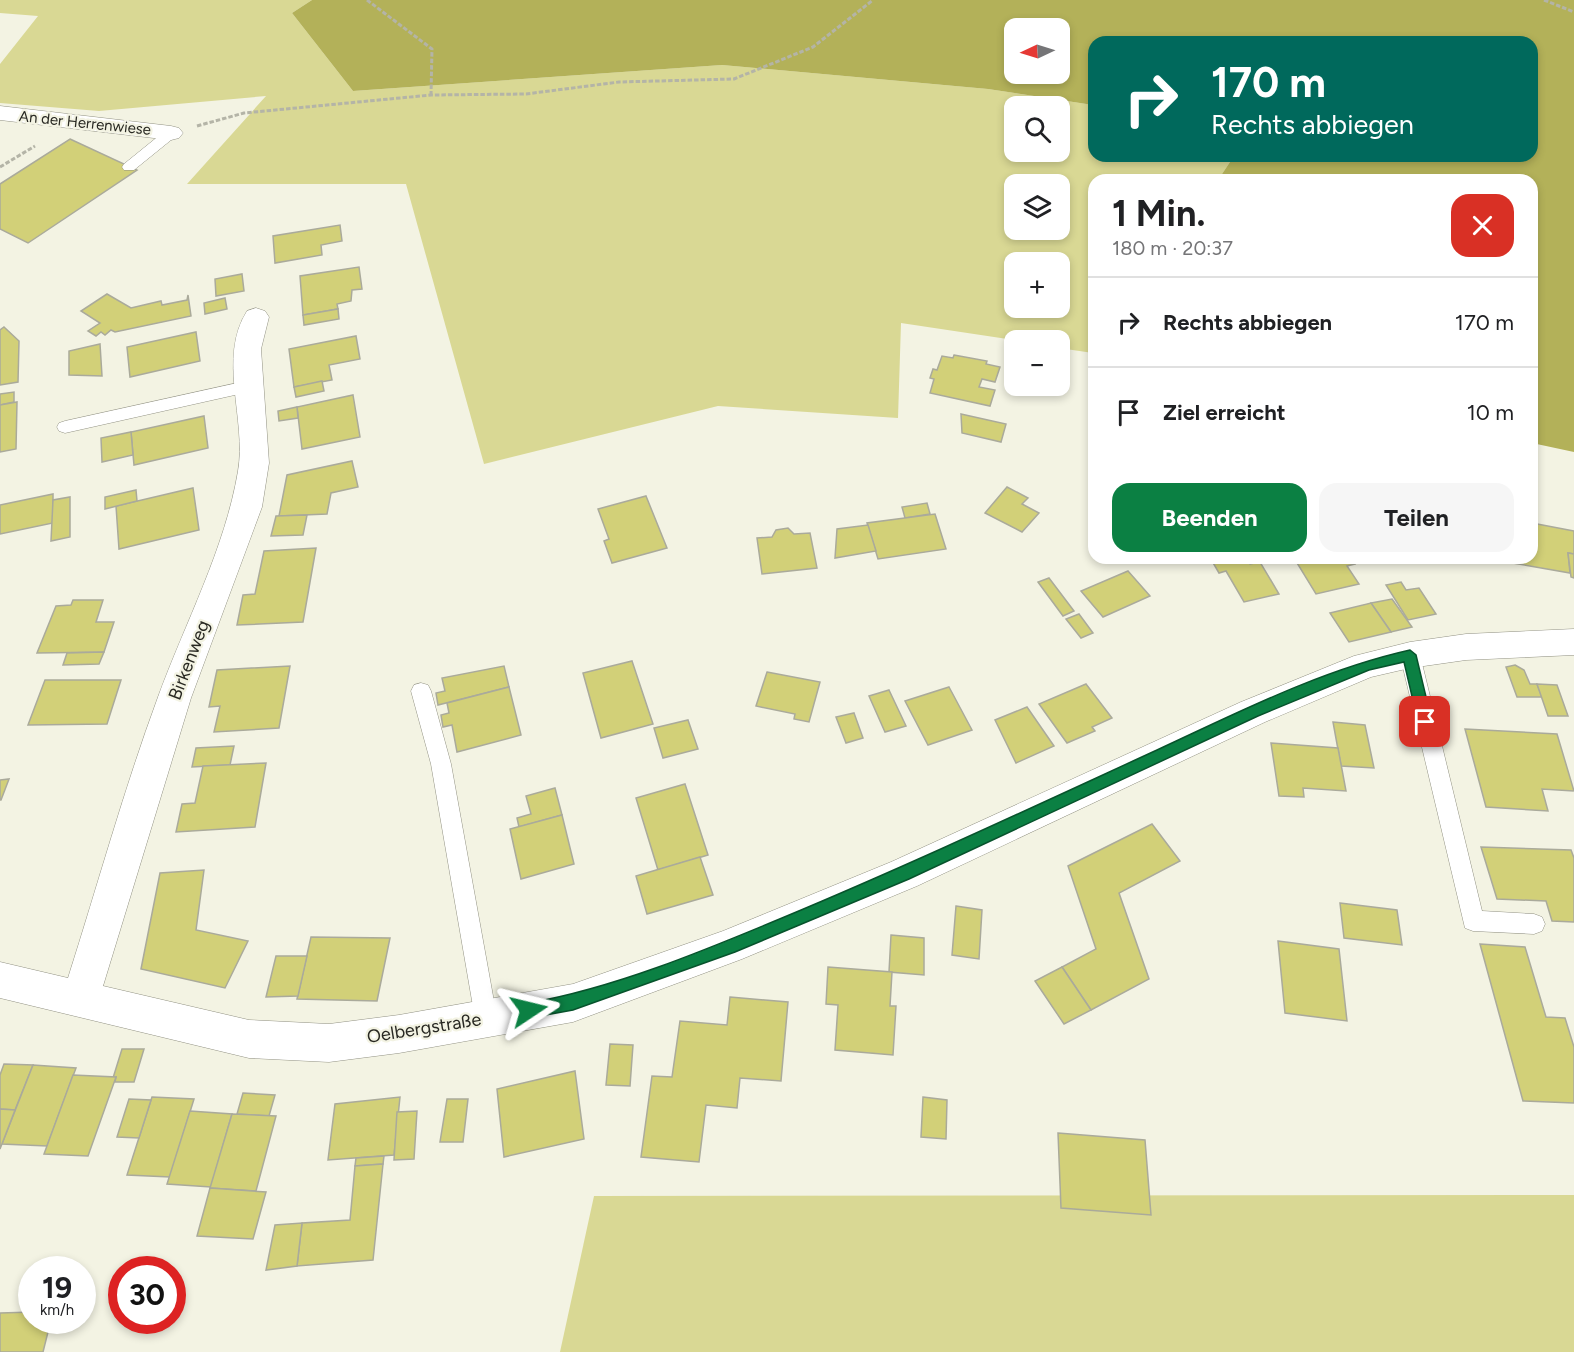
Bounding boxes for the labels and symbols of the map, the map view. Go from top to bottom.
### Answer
north arrow [1004,18,1070,84]
street label: An der Herrenwiese [18,107,152,139]
street label: Birkenweg [164,617,214,703]
pin [1399,696,1450,747]
position arrow [497,978,561,1042]
street label: Oelbergstraße [365,1008,483,1048]
speed limit sign: 30 [108,1256,186,1334]

